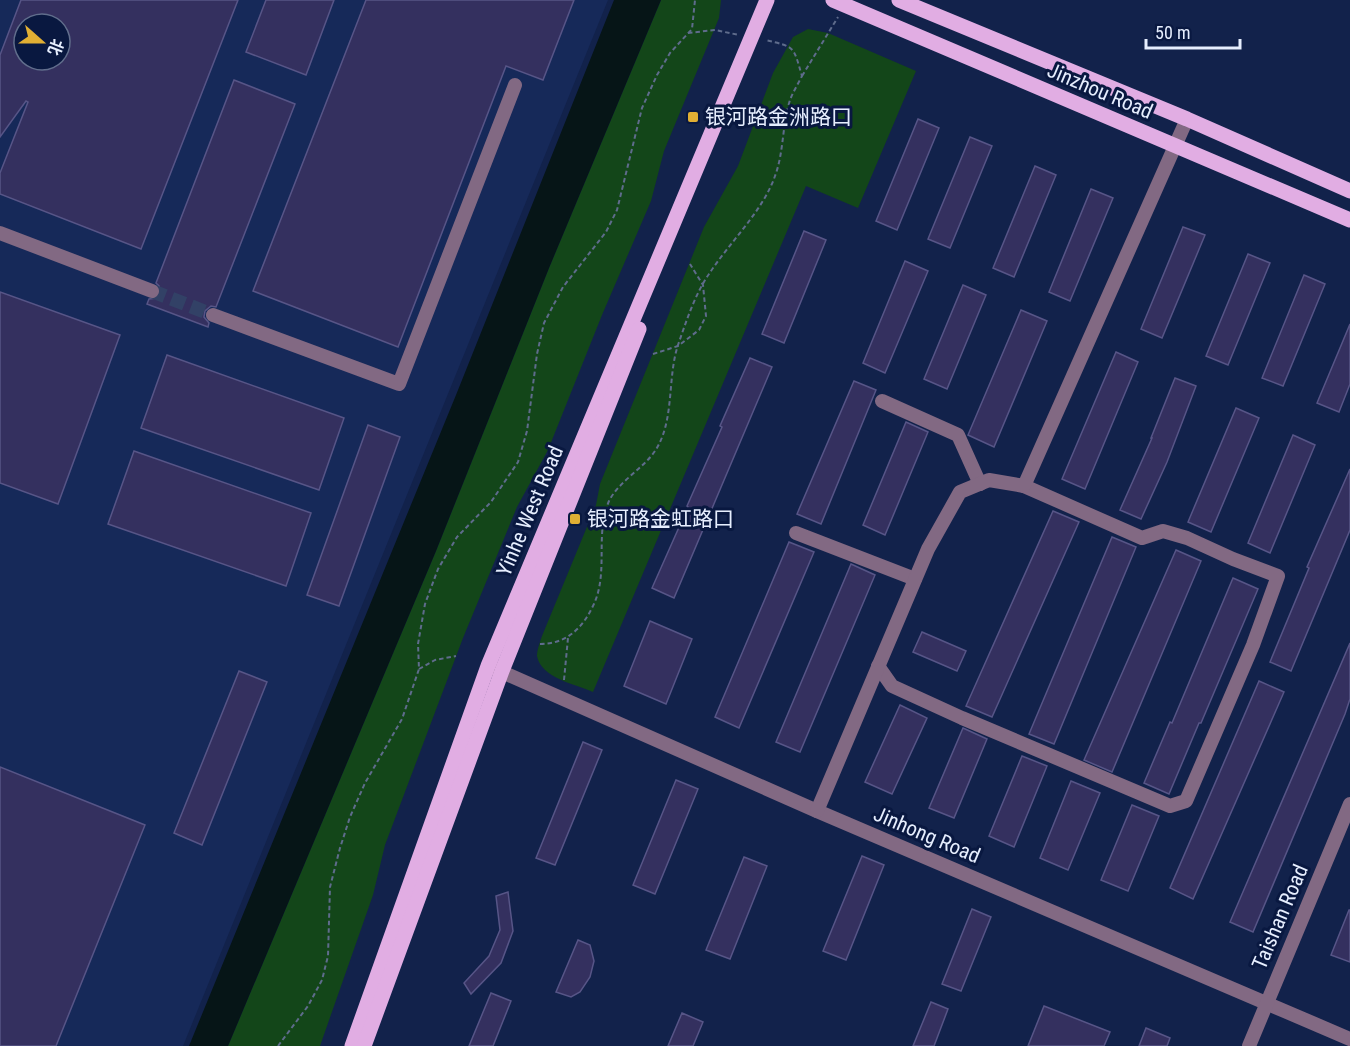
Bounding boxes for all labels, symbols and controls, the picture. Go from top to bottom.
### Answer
north arrow [12,12,72,72]
scale bar [1146,12,1240,50]
text: 50 m [1155,22,1190,43]
text: 北 [44,36,67,58]
street label: Jinzhou Road [1044,58,1156,124]
place label: 银河路金洲路口 [705,105,852,129]
marker: 银河路金洲路口 [686,110,700,124]
street label: Yinhe West Road [492,442,568,580]
place label: 银河路金虹路口 [587,507,734,531]
marker: 银河路金虹路口 [568,512,582,526]
street label: Jinhong Road [870,802,984,868]
street label: Taishan Road [1247,861,1313,973]

